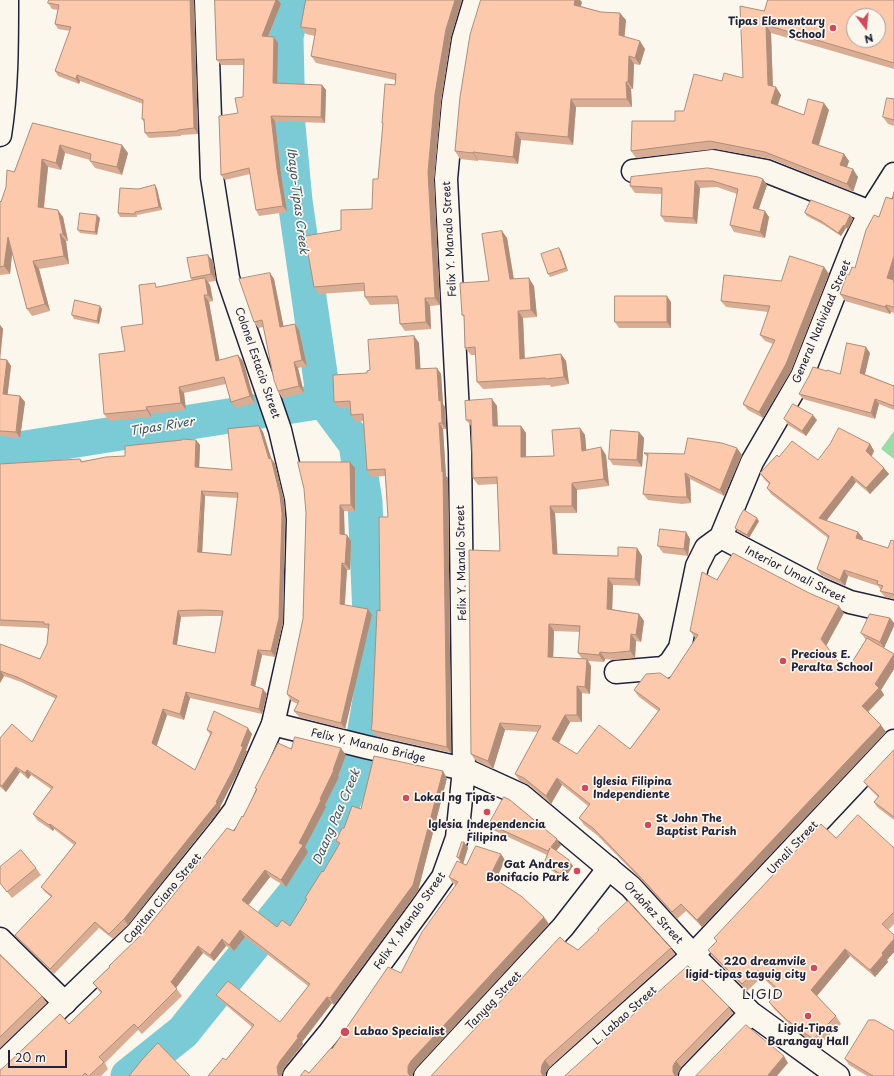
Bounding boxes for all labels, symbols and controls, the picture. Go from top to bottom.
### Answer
north arrow [846,8,886,48]
place label: Tipas Elementary School [728,15,825,41]
marker: Tipas Elementary School [828,23,838,33]
text: N [863,30,876,48]
water label: Ibayo-Tipas Creek [283,147,311,255]
street label: Felix Y. Manalo Street [440,181,460,297]
street label: General Natividad Street [790,258,854,386]
street label: Colonel Estacio Street [232,306,282,420]
water label: Tipas River [129,415,195,439]
street label: Felix Y. Manalo Street [454,505,470,621]
street label: Interior Umali Street [742,544,848,606]
place label: Precious E. Peralta School [791,648,873,674]
marker: Precious E. Peralta School [778,656,788,666]
street label: Felix Y. Manalo Bridge [309,726,427,766]
water label: Daang Paa Creek [310,767,364,867]
place label: Iglesia Filipina Independiente [593,775,672,801]
marker: Iglesia Filipina Independiente [580,783,590,793]
place label: Lokal ng Tipas [414,791,495,805]
marker: Lokal ng Tipas [401,793,411,803]
marker: Iglesia Independencia Filipina [482,807,492,817]
place label: St John The Baptist Parish [656,812,736,838]
place label: Iglesia Independencia Filipina [428,818,546,844]
street label: Umali Street [765,819,821,877]
marker: St John The Baptist Parish [643,820,653,830]
street label: Capitan Ciano Street [121,851,205,947]
place label: Gat Andres Bonifacio Park [486,858,569,884]
marker: Gat Andres Bonifacio Park [572,866,582,876]
street label: Felix Y. Manalo Street [371,870,449,972]
street label: Ordoñez Street [621,879,685,947]
place label: 220 dreamvile ligid-tipas taguig city [686,955,806,981]
marker: 220 dreamvile ligid-tipas taguig city [809,963,819,973]
street label: Tanyag Street [463,969,525,1033]
street label: L. Labao Street [590,984,660,1048]
district label: LIGID [742,987,784,1003]
marker: Ligid-Tipas Barangay Hall [803,1011,813,1021]
place label: Ligid-Tipas Barangay Hall [767,1022,849,1048]
place label: Labao Specialist [354,1025,445,1039]
marker: Labao Specialist [339,1026,351,1038]
scale bar [10,1042,69,1068]
text: 20 m [15,1048,46,1066]

